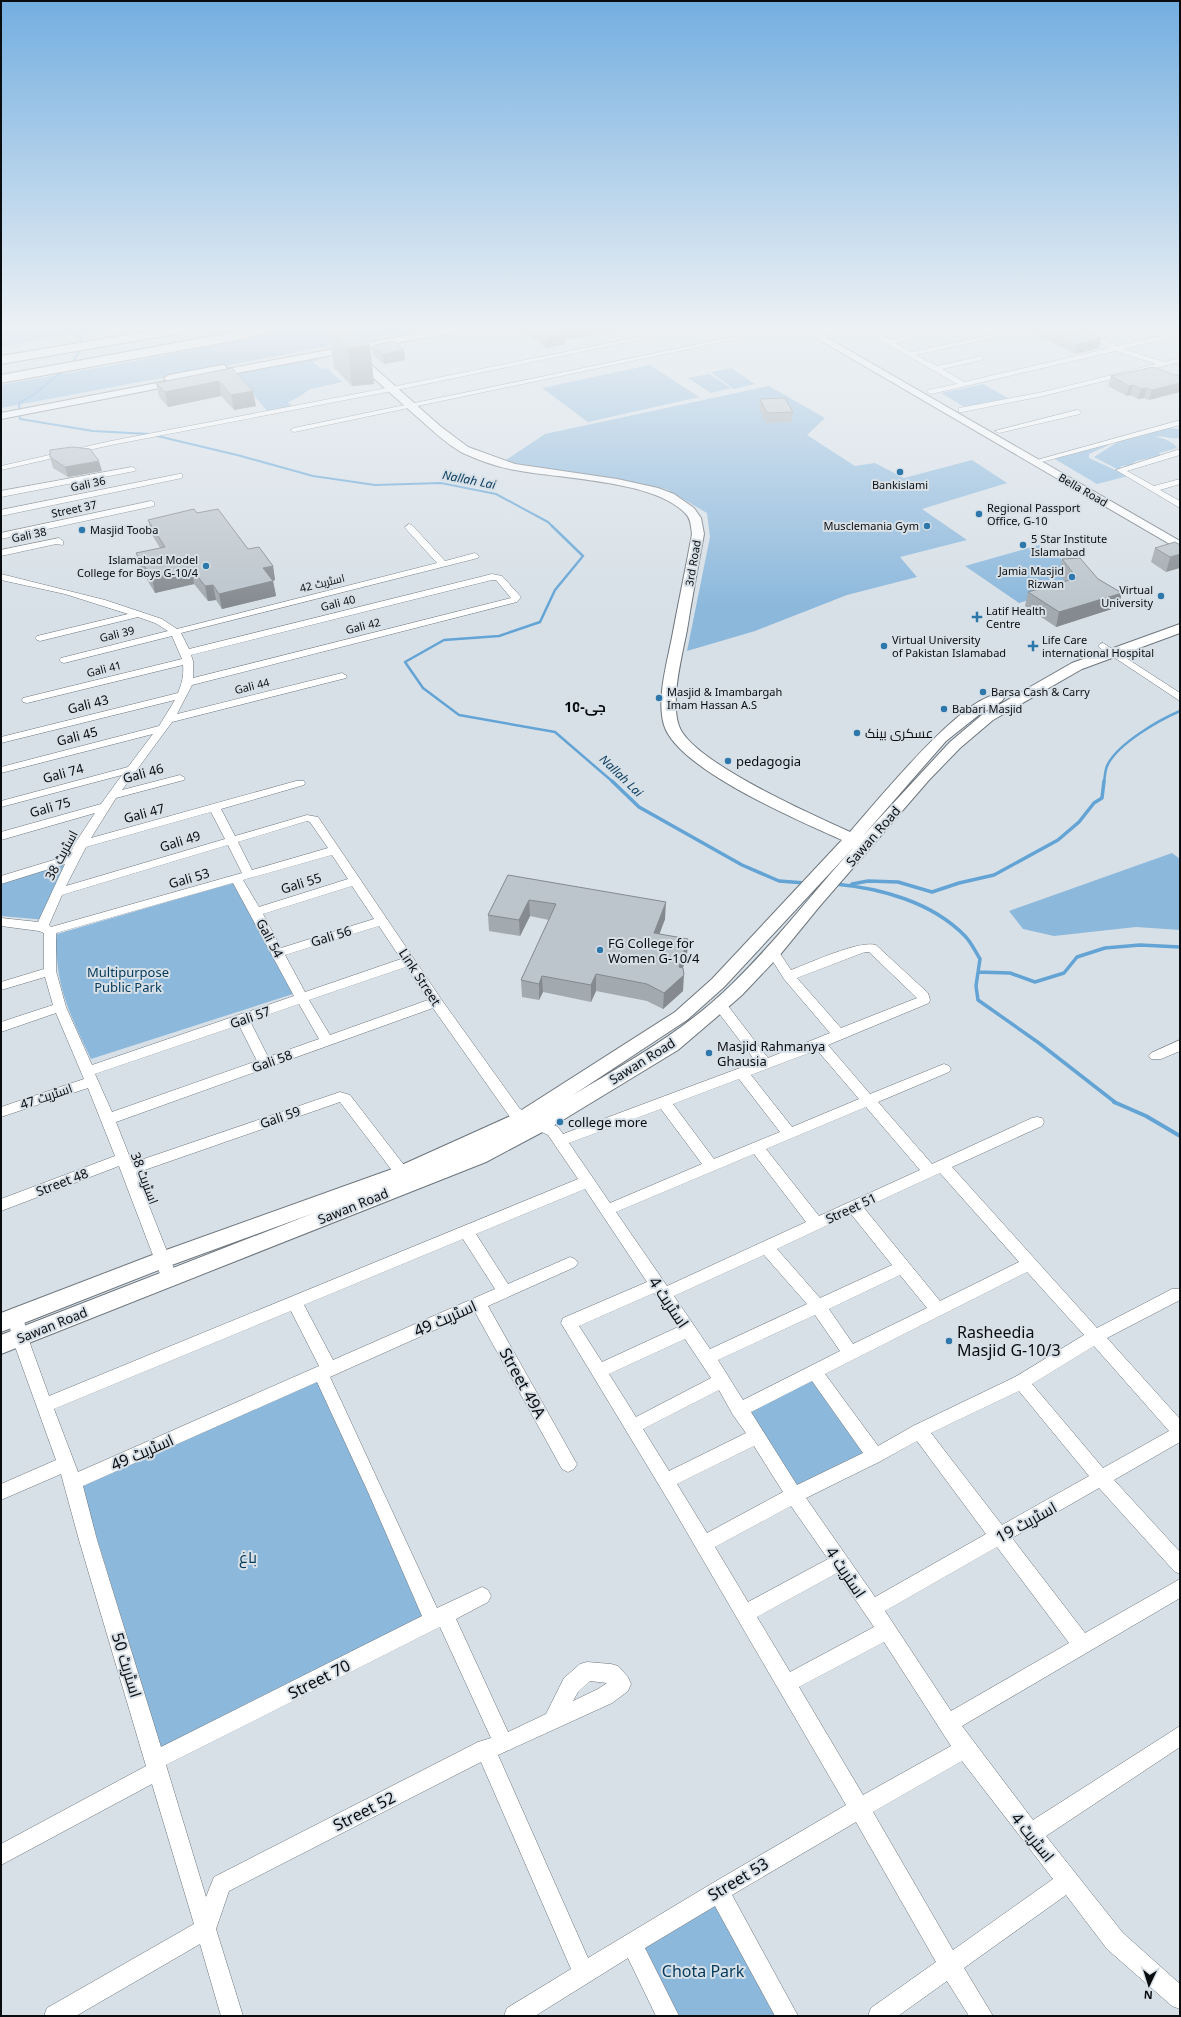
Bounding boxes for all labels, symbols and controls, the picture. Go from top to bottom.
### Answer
water label: Nallah Lai [441,466,498,493]
marker: Bankislami [895,467,905,477]
street label: Bella Road [1056,469,1111,510]
street label: Gali 36 [69,473,107,495]
place label: Bankislami [872,477,928,492]
street label: Street 37 [50,496,98,521]
place label: Regional Passport Office, G-10 [987,500,1080,528]
marker: Regional Passport Office, G-10 [974,509,984,519]
place label: Musclemania Gym [824,518,919,533]
marker: Musclemania Gym [922,521,932,531]
place label: Masjid Tooba [90,522,158,537]
street label: Gali 38 [10,524,48,546]
marker: Masjid Tooba [77,525,87,535]
place label: 5 Star Institute Islamabad [1031,531,1107,559]
street label: 3rd Road [681,539,704,587]
marker: 5 Star Institute Islamabad [1018,540,1028,550]
place label: Islamabad Model College for Boys G-10/4 [77,552,199,580]
marker: Islamabad Model College for Boys G-10/4 [201,561,211,571]
place label: Jamia Masjid Rizwan [998,563,1064,591]
street label: اسٹریٹ 42 [298,570,346,595]
marker: Jamia Masjid Rizwan [1067,572,1077,582]
place label: Virtual University [1101,582,1153,610]
street label: Gali 40 [319,591,357,614]
marker: Virtual University [1156,591,1166,601]
place label: Latif Health Centre [986,603,1046,631]
marker: Latif Health Centre [971,611,983,623]
street label: Gali 42 [344,614,382,637]
street label: Gali 39 [98,622,136,645]
place label: Virtual University of Pakistan Islamabad [892,632,1006,660]
place label: Life Care international Hospital [1042,632,1154,660]
marker: Life Care international Hospital [1027,640,1039,652]
marker: Virtual University of Pakistan Islamabad [879,641,889,651]
street label: Gali 41 [85,657,123,680]
street label: Gali 44 [233,674,271,697]
place label: Masjid & Imambargah Imam Hassan A.S [667,684,782,712]
place label: Barsa Cash & Carry [991,684,1090,699]
marker: Barsa Cash & Carry [978,687,988,697]
street label: Gali 43 [66,690,110,718]
marker: Masjid & Imambargah Imam Hassan A.S [654,693,664,703]
district label: جی-10 [564,697,606,716]
place label: Babari Masjid [952,701,1022,716]
marker: Babari Masjid [939,704,949,714]
street label: Gali 45 [55,722,99,750]
place label: عسکری بینک [865,724,933,742]
marker: عسکری بینک [852,728,862,738]
water label: Nallah Lai [596,751,647,801]
place label: pedagogia [736,752,801,770]
marker: pedagogia [723,756,733,766]
street label: Gali 74 [41,759,86,787]
street label: Gali 46 [121,759,165,787]
street label: Gali 75 [27,793,73,821]
street label: Gali 47 [122,799,166,827]
street label: Sawan Road [842,802,904,870]
street label: Gali 49 [157,826,203,856]
street label: اسٹریٹ 38 [40,827,82,883]
street label: Gali 53 [166,864,212,892]
street label: Gali 55 [278,868,324,898]
street label: Gali 54 [252,915,288,961]
street label: Gali 56 [308,921,354,951]
place label: FG College for Women G-10/4 [608,934,700,967]
street label: Link Street [395,945,445,1009]
marker: FG College for Women G-10/4 [595,945,605,955]
park label: Multipurpose Public Park [87,963,169,996]
street label: Gali 57 [227,1002,273,1032]
street label: Sawan Road [606,1034,678,1088]
place label: Masjid Rahmanya Ghausia [717,1037,825,1070]
street label: Gali 58 [249,1045,295,1077]
marker: Masjid Rahmanya Ghausia [704,1048,714,1058]
street label: اسٹریٹ 47 [17,1079,75,1113]
street label: Gali 59 [257,1102,303,1132]
place label: college more [568,1113,647,1131]
marker: college more [555,1117,565,1127]
street label: اسٹریٹ 38 [127,1149,163,1207]
street label: Street 48 [33,1164,91,1200]
street label: Sawan Road [315,1184,391,1228]
street label: Street 51 [822,1188,880,1228]
street label: اسٹریٹ 4 [644,1272,694,1332]
street label: اسٹریٹ 49 [410,1294,480,1342]
street label: Sawan Road [14,1303,90,1347]
place label: Rasheedia Masjid G-10/3 [957,1321,1061,1361]
marker: Rasheedia Masjid G-10/3 [944,1336,954,1346]
street label: Street 49A [495,1344,552,1423]
street label: اسٹریٹ 49 [107,1428,177,1476]
street label: اسٹریٹ 19 [991,1496,1061,1548]
street label: اسٹریٹ 4 [821,1542,871,1602]
park label: باغ [239,1546,257,1569]
street label: اسٹریٹ 50 [107,1630,147,1700]
street label: Street 70 [284,1654,354,1704]
street label: Street 52 [329,1786,399,1836]
street label: اسٹریٹ 4 [1006,1808,1060,1866]
street label: Street 53 [704,1852,772,1906]
park label: Chota Park [662,1960,745,1982]
north arrow [1129,1965,1169,2005]
text: N [1143,1988,1153,2003]

